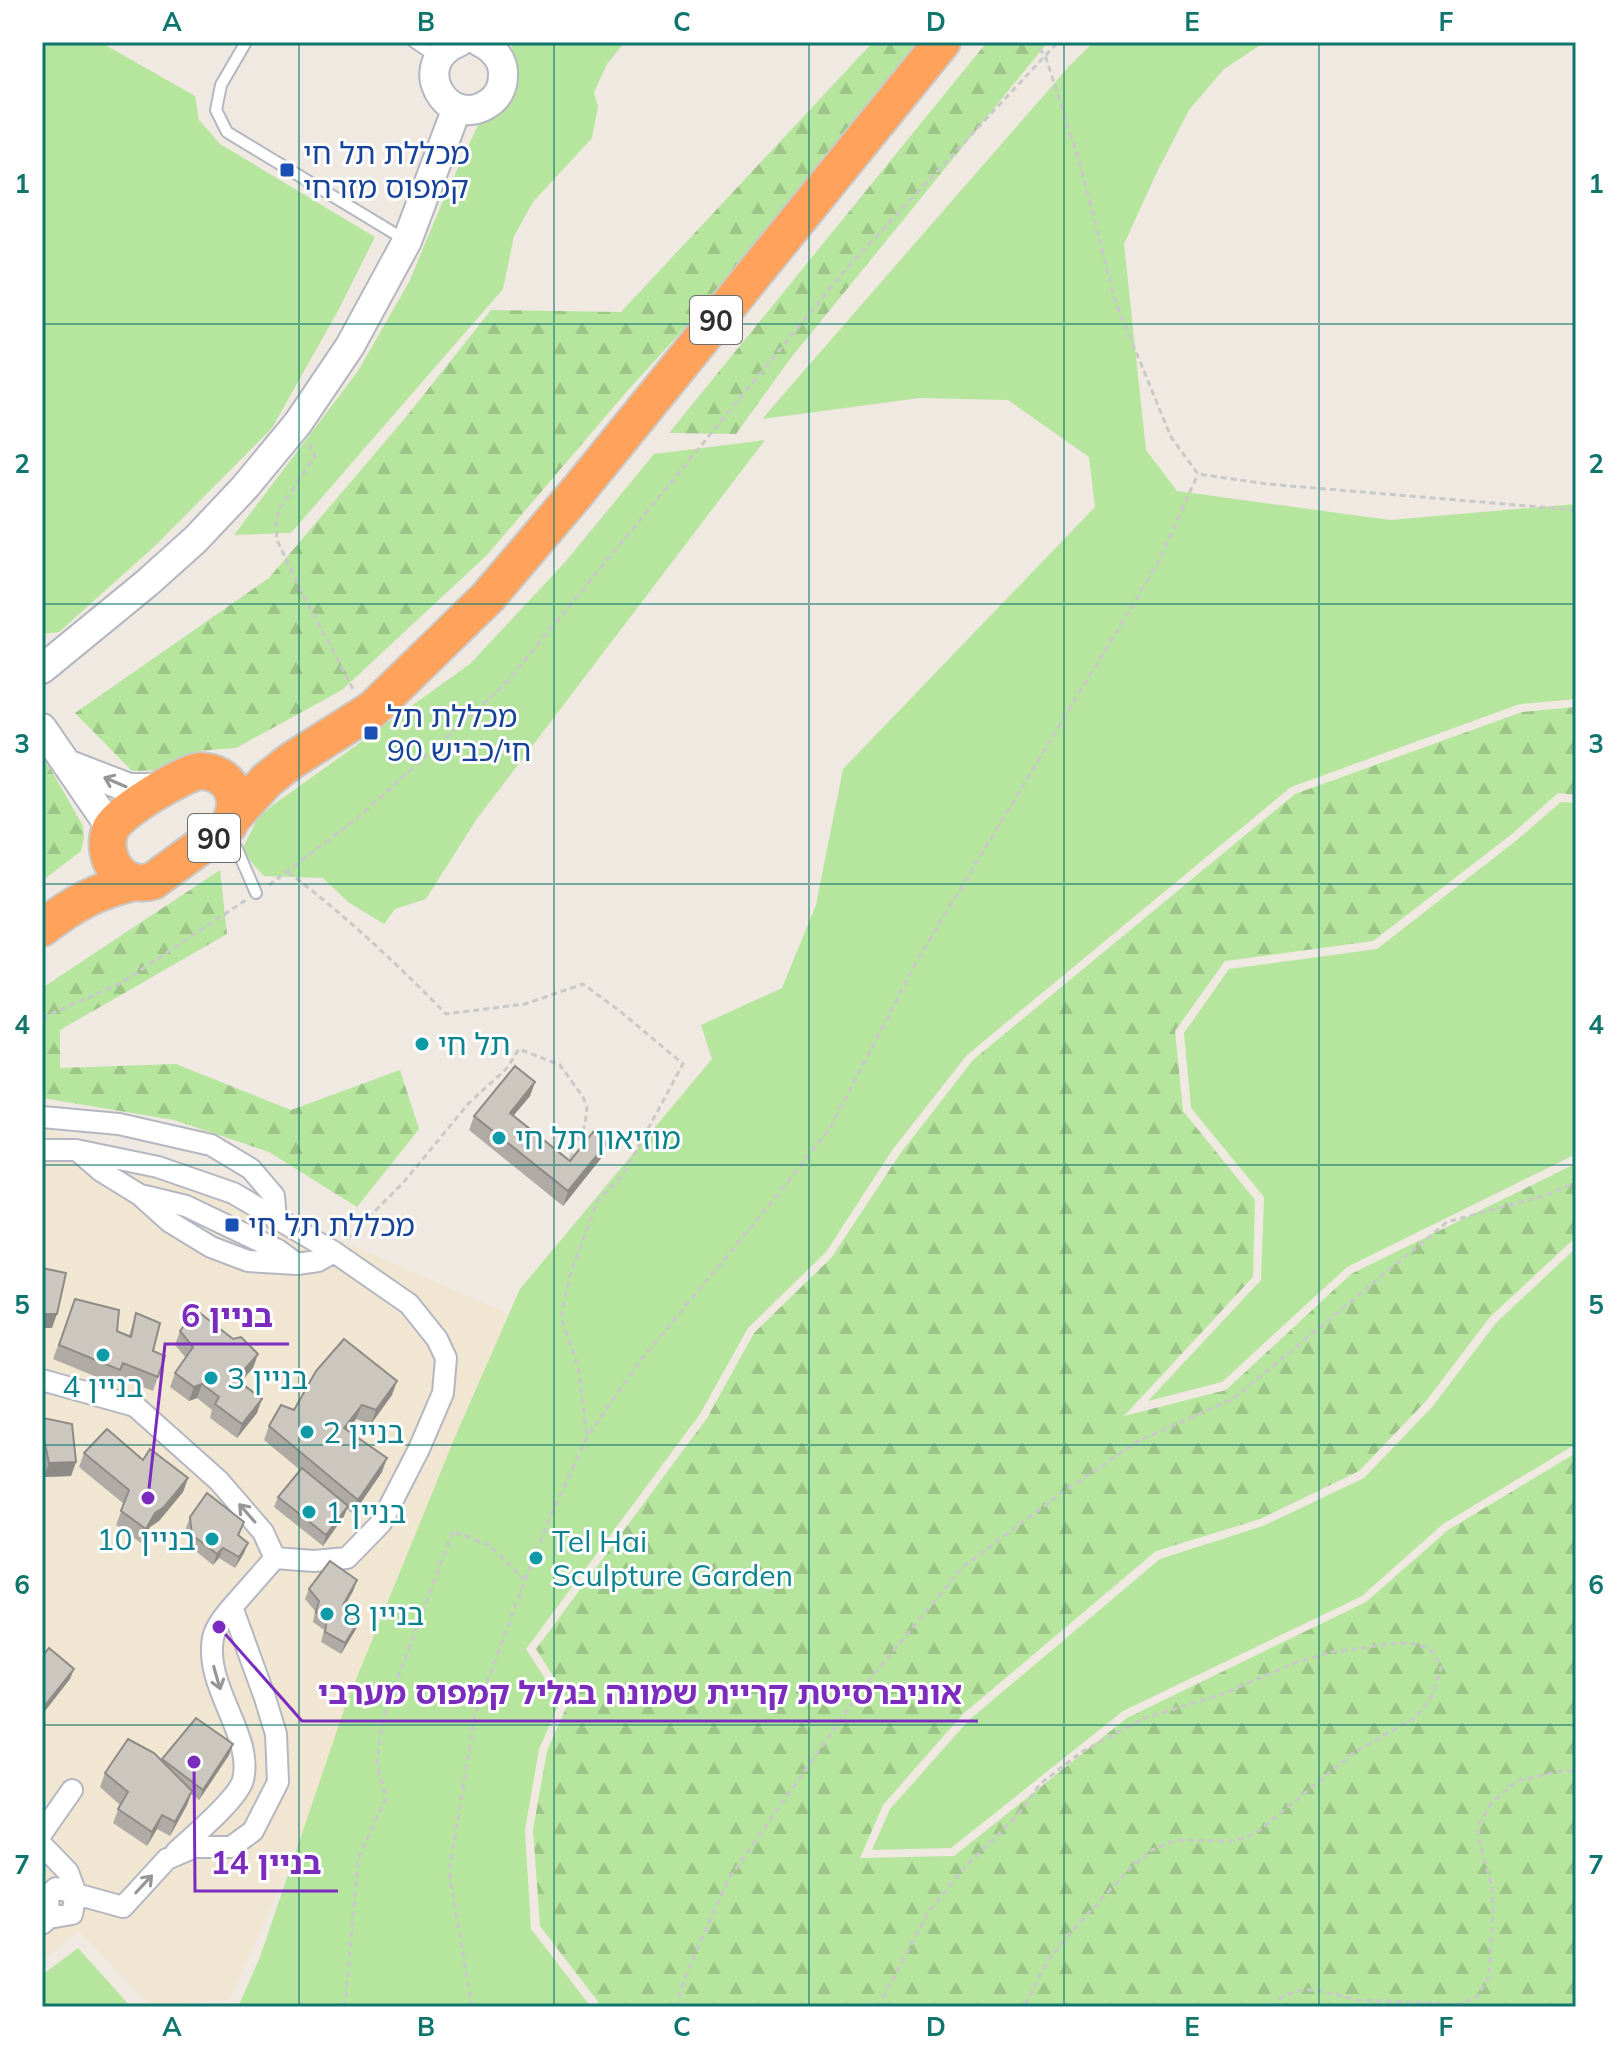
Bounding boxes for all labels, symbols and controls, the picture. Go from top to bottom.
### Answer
text: A [162,5,182,38]
text: B [417,5,435,38]
text: C [673,5,691,38]
text: D [926,5,946,38]
text: E [1184,5,1200,38]
text: F [1439,5,1454,38]
place label: מכללת תל חי קמפוס מזרחי [303,134,470,206]
marker: מכללת תל חי קמפוס מזרחי [278,161,296,179]
text: 1 [14,167,30,200]
text: 1 [1588,167,1604,200]
road number: 90 [690,296,742,344]
text: 2 [14,447,30,480]
text: 2 [1588,447,1604,480]
place label: מכללת תל חי/כביש 90 [387,697,531,769]
marker: מכללת תל חי/כביש 90 [362,724,380,742]
text: 3 [14,727,30,760]
text: 3 [1588,727,1604,760]
one-way arrow [103,773,127,788]
road number: 90 [188,814,240,862]
text: 4 [14,1008,30,1041]
text: 4 [1588,1008,1604,1041]
place label: תל חי [438,1025,511,1063]
marker: תל חי [413,1035,431,1053]
place label: מוזיאון תל חי [515,1119,681,1157]
marker: מוזיאון תל חי [490,1129,508,1147]
place label: מכללת תל חי [248,1206,415,1244]
marker: מכללת תל חי [223,1216,241,1234]
text: 5 [14,1288,30,1321]
callout: בניין 6 [165,1288,289,1344]
text: 5 [1588,1288,1604,1321]
text: בניין 6 [181,1295,273,1335]
marker: בניין 4 [94,1346,112,1364]
place label: בניין 3 [227,1359,309,1397]
place label: בניין 4 [62,1367,144,1405]
marker: בניין 3 [202,1369,220,1387]
place label: בניין 2 [323,1413,405,1451]
marker: בניין 2 [298,1423,316,1441]
place label: בניין 1 [325,1493,407,1531]
one-way arrow [238,1503,256,1523]
marker: בניין 1 [300,1503,318,1521]
place label: בניין 10 [96,1520,196,1558]
place label: Tel Hai Sculpture Garden [552,1522,793,1594]
marker: בניין 10 [203,1530,221,1548]
marker: Tel Hai Sculpture Garden [527,1549,545,1567]
text: 6 [14,1568,30,1601]
text: 6 [1588,1568,1604,1601]
place label: בניין 8 [343,1595,425,1633]
marker: בניין 8 [318,1605,336,1623]
one-way arrow [210,1665,225,1691]
callout: אוניברסיטת קריית שמונה בגליל קמפוס מערבי [302,1665,978,1721]
text: אוניברסיטת קריית שמונה בגליל קמפוס מערבי [318,1672,962,1712]
callout: בניין 14 [195,1835,338,1891]
text: בניין 14 [210,1842,322,1882]
text: 7 [14,1848,30,1881]
text: 7 [1588,1848,1604,1881]
one-way arrow [135,1874,154,1894]
text: A [162,2010,182,2043]
text: B [417,2010,435,2043]
text: C [673,2010,691,2043]
text: D [926,2010,946,2043]
text: E [1184,2010,1200,2043]
text: F [1439,2010,1454,2043]

